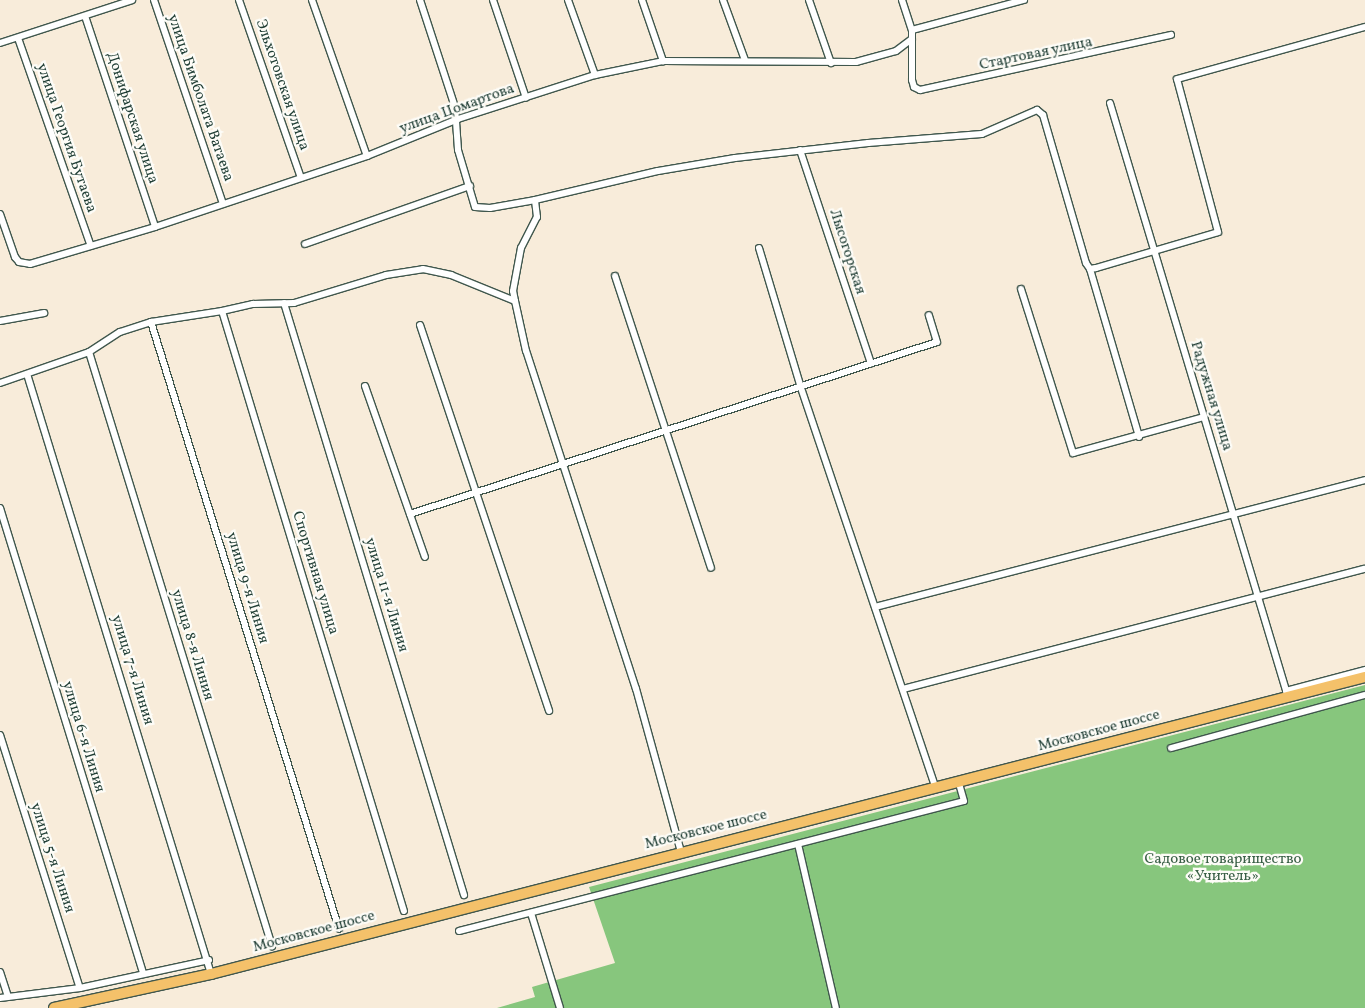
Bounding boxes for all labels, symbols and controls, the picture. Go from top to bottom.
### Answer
street label: улица Бимболата Ватаева [163,12,237,184]
street label: Эльхотовская улица [251,17,313,153]
street label: Стартовая улица [978,33,1094,75]
street label: Донифарская улица [102,50,162,186]
street label: улица Георгия Бутаева [32,61,100,215]
street label: улица Цомартова [397,80,517,138]
street label: Лысогорская [825,207,869,297]
street label: Радужная улица [1186,339,1236,453]
street label: Спортивная улица [288,509,342,637]
street label: улица 9-я Линия [222,530,272,646]
street label: улица 11-я Линия [360,536,412,654]
street label: улица 8-я Линия [167,587,217,703]
street label: улица 7-я Линия [107,613,157,727]
street label: улица 6-я Линия [58,679,108,795]
street label: Московское шоссе [1036,706,1162,756]
street label: улица 5-я Линия [26,801,78,915]
street label: Московское шоссе [643,806,769,854]
park label: Садовое товарищество «Учитель» [1144,850,1302,885]
street label: Московское шоссе [251,907,377,957]

